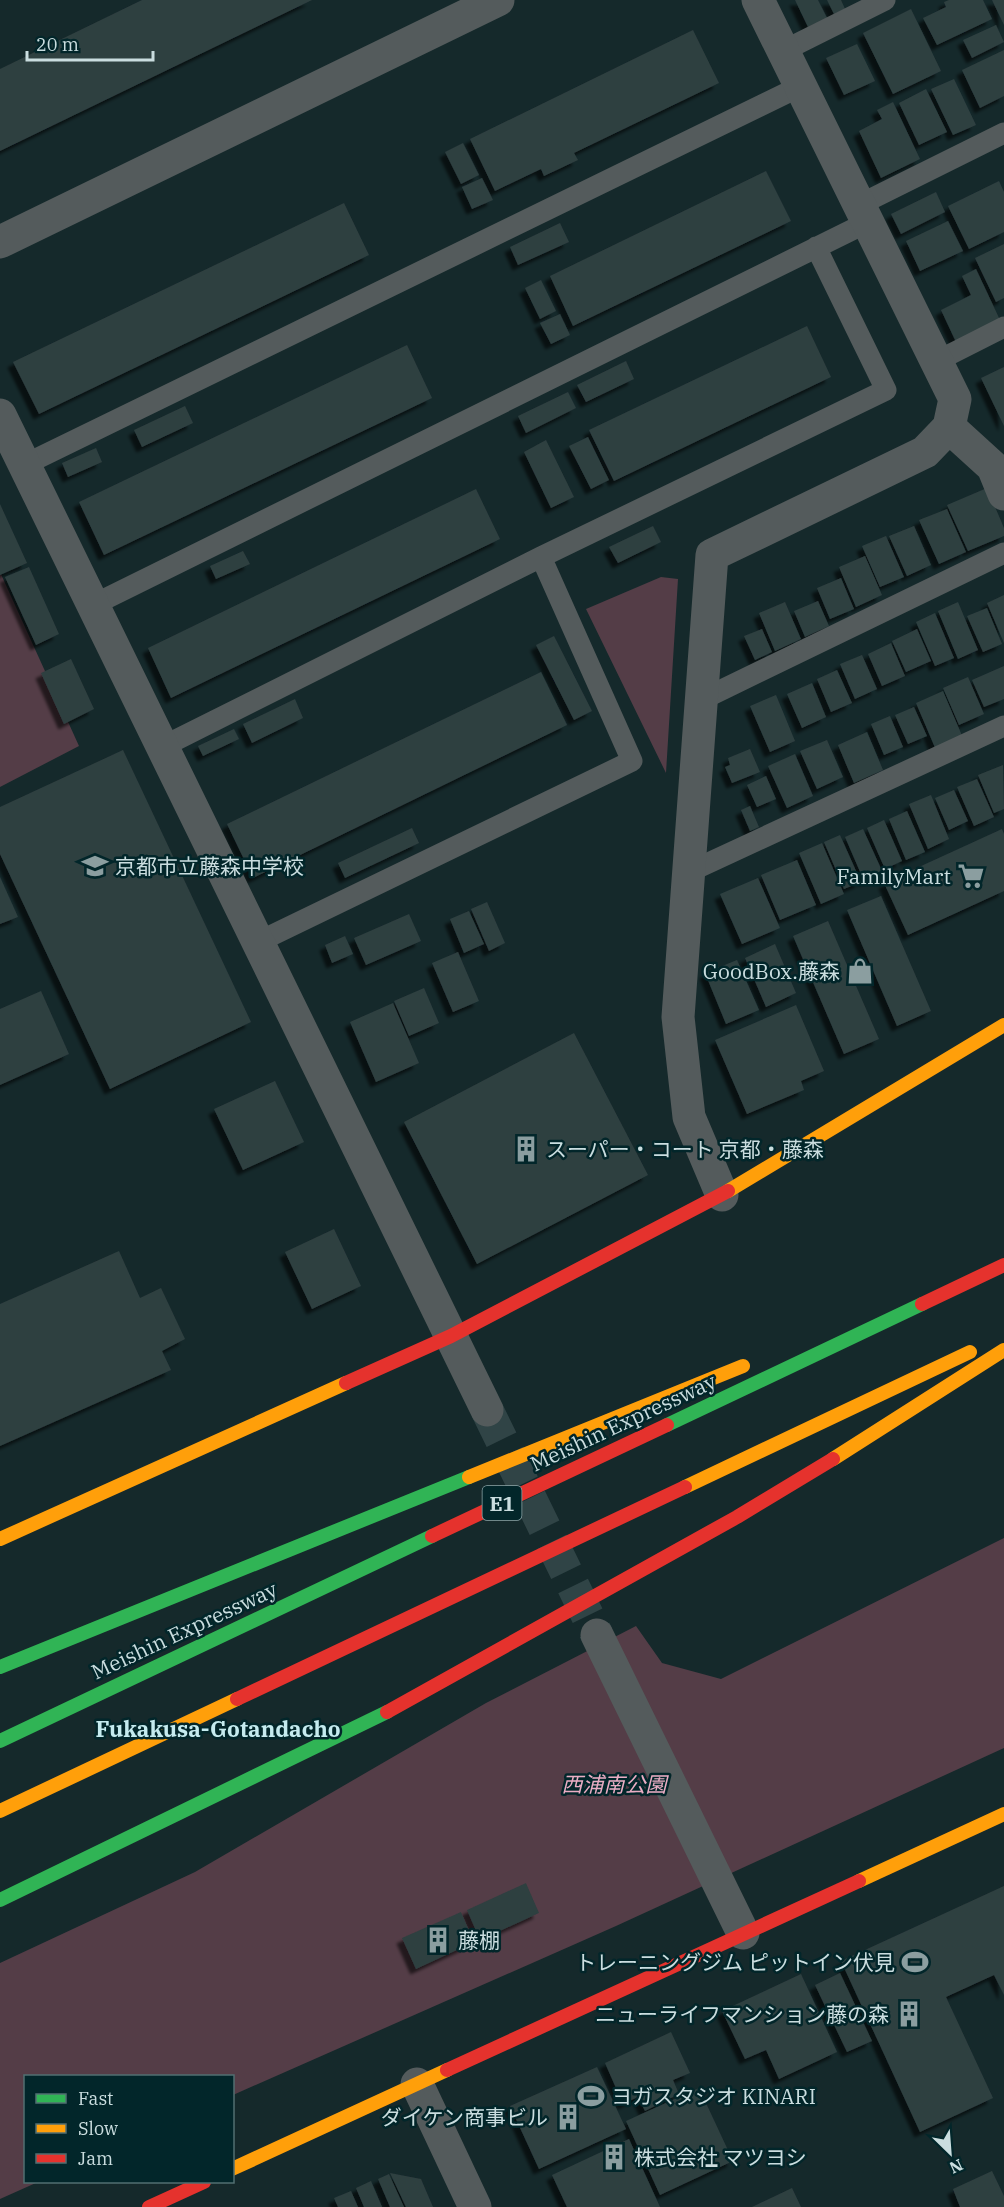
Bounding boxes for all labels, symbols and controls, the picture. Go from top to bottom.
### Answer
scale bar [27,24,153,62]
text: 20 m [36,33,79,56]
school or university icon: 京都市立藤森中学校 [80,851,110,881]
place label: 京都市立藤森中学校 [115,852,304,880]
supermarket icon: FamilyMart [956,861,986,891]
place label: FamilyMart [836,862,951,890]
shop icon: GoodBox.藤森 [845,956,875,986]
place label: GoodBox.藤森 [703,957,840,985]
building icon: スーパー・コート 京都・藤森 [511,1134,541,1164]
place label: スーパー・コート 京都・藤森 [546,1135,824,1163]
street label: Meishin Expressway [526,1366,721,1477]
road number: E1 [482,1486,522,1520]
street label: Meishin Expressway [87,1574,282,1685]
district label: Fukakusa-Gotandacho [95,1714,341,1743]
park label: 西浦南公園 [562,1770,669,1798]
building icon: 藤棚 [423,1925,453,1955]
place label: 藤棚 [458,1926,500,1954]
sports icon: トレーニングジム ピットイン伏見 [900,1947,930,1977]
place label: トレーニングジム ピットイン伏見 [575,1948,895,1976]
building icon: ニューライフマンション藤の森 [894,1999,924,2029]
place label: ニューライフマンション藤の森 [595,2000,889,2028]
legend [24,2075,234,2183]
sports icon: ヨガスタジオ KINARI [576,2081,606,2111]
place label: ヨガスタジオ KINARI [611,2082,816,2110]
text: Fast [78,2087,113,2110]
building icon: ダイケン商事ビル [553,2102,583,2132]
place label: ダイケン商事ビル [381,2103,548,2131]
text: Slow [78,2117,118,2140]
north arrow [920,2123,980,2183]
building icon: 株式会社 マツヨシ [599,2142,629,2172]
place label: 株式会社 マツヨシ [634,2143,807,2171]
text: Jam [78,2147,113,2170]
text: N [946,2155,966,2178]

